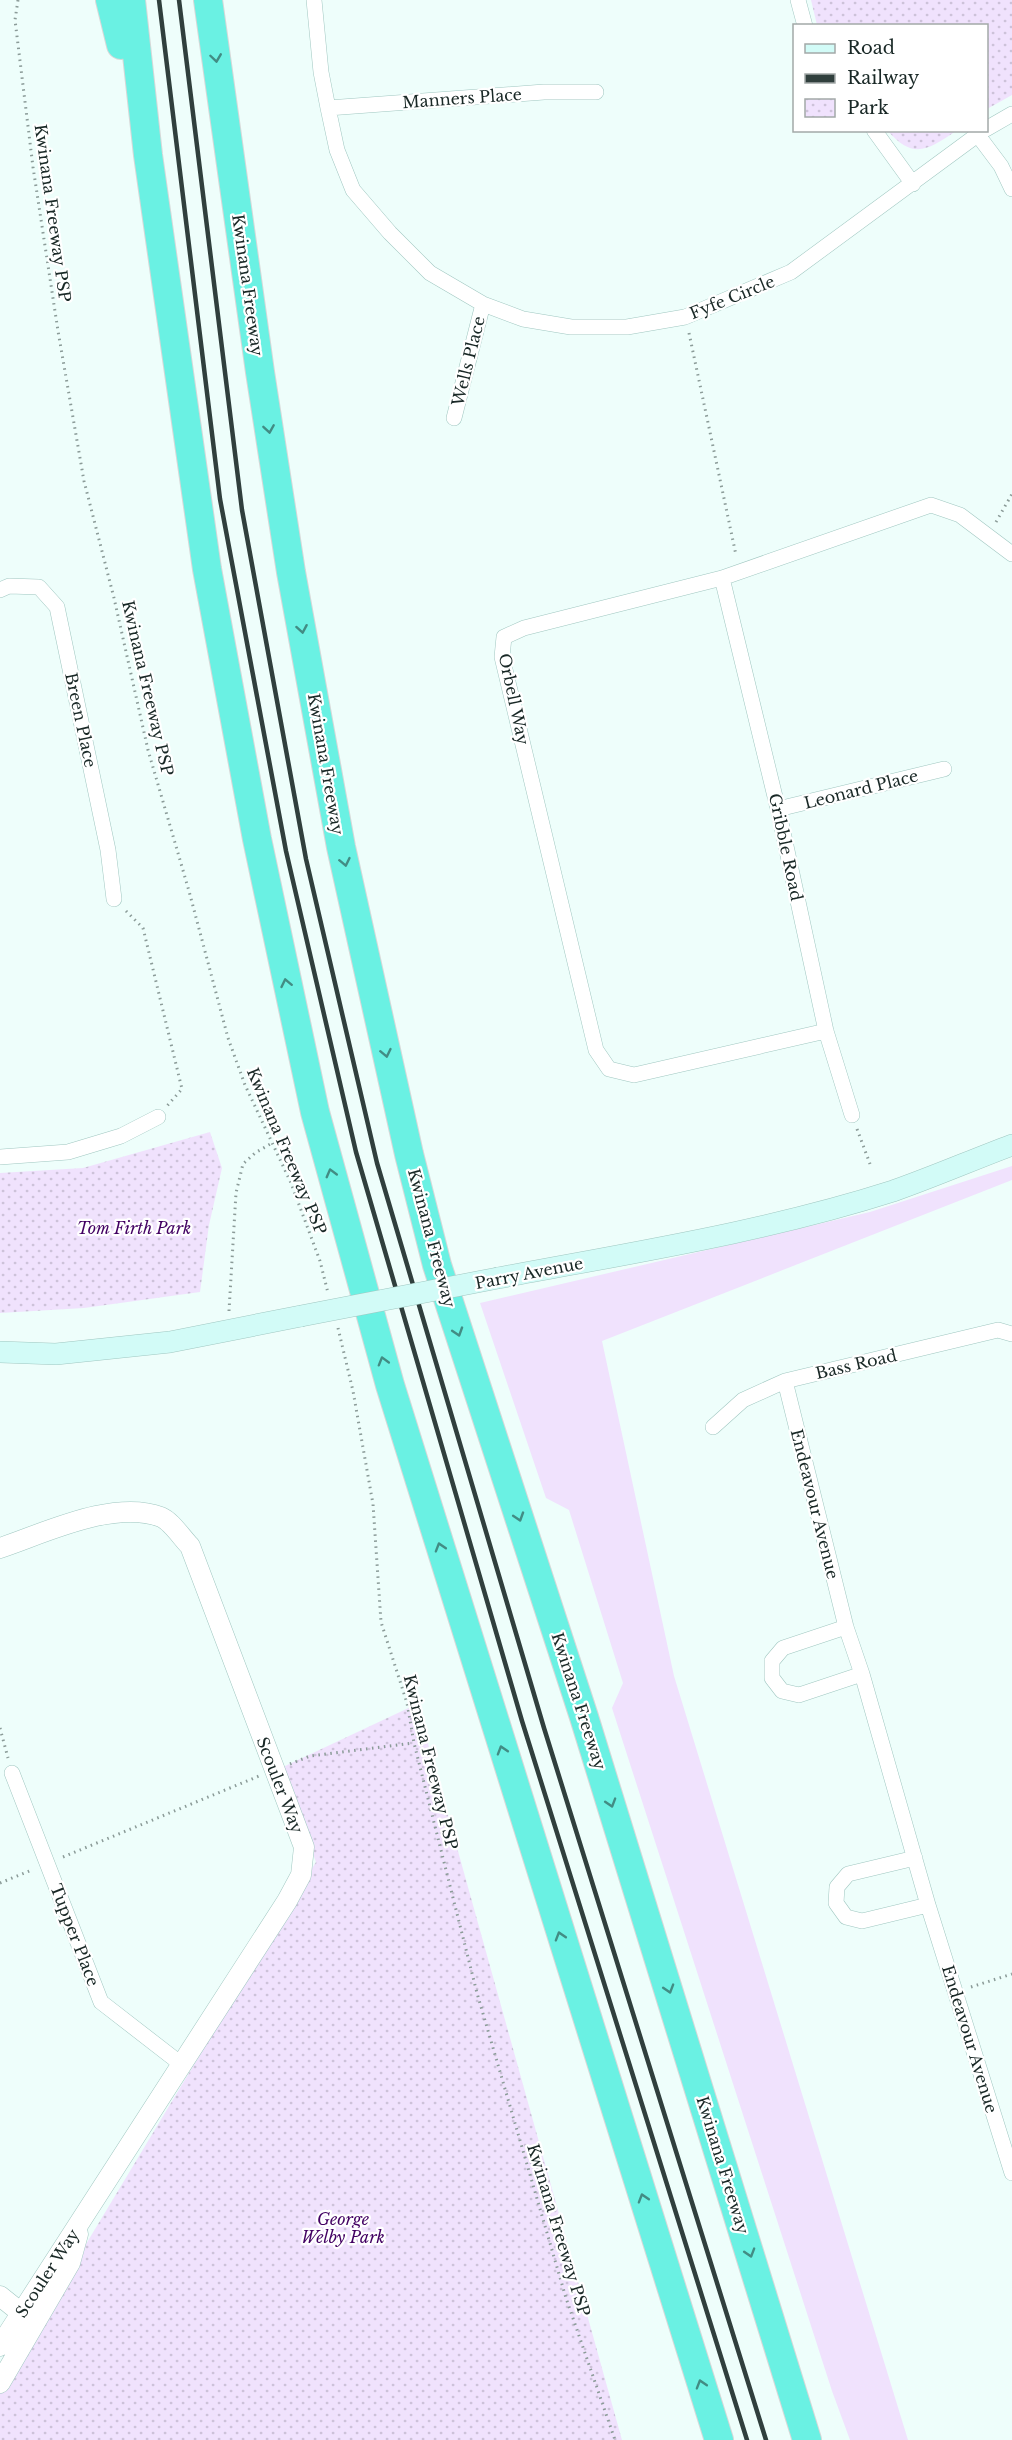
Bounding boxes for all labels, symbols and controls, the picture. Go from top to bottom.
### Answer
legend [793,24,988,132]
text: Road [847,37,895,59]
one-way arrow [210,53,222,63]
text: Railway [847,67,920,89]
street label: Manners Place [402,84,522,112]
text: Park [847,97,889,119]
street label: Kwinana Freeway PSP [31,123,75,303]
street label: Kwinana Freeway [228,213,268,358]
street label: Fyfe Circle [687,271,777,323]
street label: Wells Place [447,314,489,409]
one-way arrow [262,425,274,434]
street label: Kwinana Freeway PSP [118,598,178,778]
one-way arrow [295,624,308,634]
street label: Orbell Way [495,651,534,747]
street label: Breen Place [61,671,101,769]
street label: Kwinana Freeway [304,692,348,837]
street label: Leonard Place [802,765,920,813]
street label: Gribble Road [765,791,807,903]
one-way arrow [337,857,350,867]
one-way arrow [281,978,294,988]
one-way arrow [379,1048,392,1058]
street label: Kwinana Freeway PSP [243,1064,331,1238]
street label: Kwinana Freeway [404,1166,460,1310]
one-way arrow [326,1168,338,1179]
park label: Tom Firth Park [77,1218,191,1238]
street label: Parry Avenue [473,1253,585,1293]
one-way arrow [451,1326,464,1337]
street label: Bass Road [813,1345,899,1383]
one-way arrow [378,1356,390,1367]
street label: Endeavour Avenue [787,1427,843,1581]
one-way arrow [512,1511,524,1522]
one-way arrow [435,1542,447,1553]
street label: Kwinana Freeway [547,1630,611,1773]
street label: Kwinana Freeway PSP [400,1672,462,1852]
street label: Scouler Way [252,1734,308,1837]
one-way arrow [497,1745,510,1756]
one-way arrow [604,1797,616,1808]
street label: Tupper Place [46,1881,104,1989]
one-way arrow [555,1931,568,1942]
street label: Endeavour Avenue [938,1963,1002,2115]
one-way arrow [661,1983,674,1994]
street label: Kwinana Freeway [693,2094,754,2237]
street label: Kwinana Freeway PSP [523,2141,595,2319]
one-way arrow [638,2193,650,2204]
park label: George Welby Park [301,2209,385,2247]
street label: Scouler Way [11,2224,84,2321]
one-way arrow [743,2248,755,2258]
one-way arrow [696,2379,709,2390]

